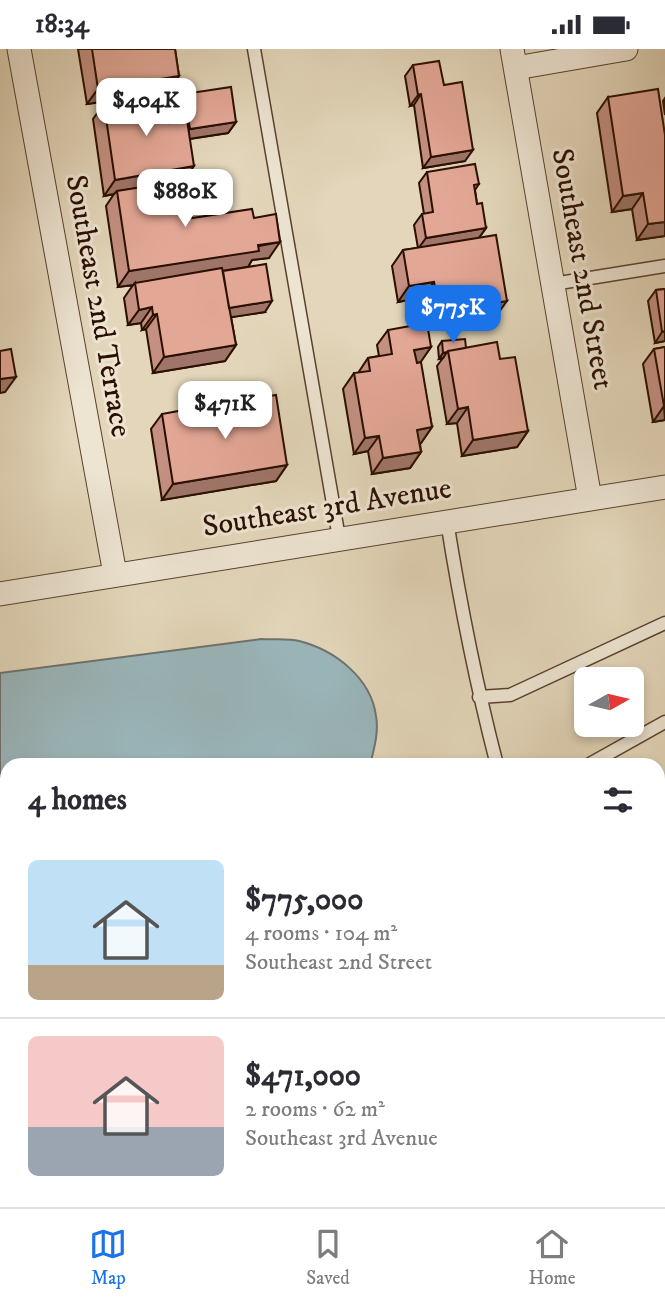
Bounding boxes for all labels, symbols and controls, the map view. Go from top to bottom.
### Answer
text: 18:34 [35,8,89,41]
pin: $404K [97,78,195,138]
text: $404K [112,86,180,115]
street label: Southeast 2nd Street [543,146,621,392]
pin: $880K [136,169,234,229]
street label: Southeast 2nd Terrace [57,172,139,440]
text: $880K [153,177,217,206]
pin: $775K [404,285,502,345]
text: $775K [421,293,485,322]
pin: $471K [176,381,274,441]
text: $471K [194,389,256,418]
street label: Southeast 3rd Avenue [200,470,454,546]
north arrow [574,667,644,737]
map controls [574,667,644,737]
icon: filters [599,781,637,819]
text: 4 homes [28,782,127,819]
text: $775,000 [245,882,363,919]
icon: home [84,888,168,972]
text: 4 rooms · 104 m² [245,919,397,948]
text: Southeast 2nd Street [245,948,432,977]
text: $471,000 [245,1058,361,1095]
icon: home [84,1064,168,1148]
text: 2 rooms · 62 m² [245,1095,385,1124]
text: Southeast 3rd Avenue [245,1124,438,1153]
tab: Map [89,1225,127,1290]
tab: Saved [306,1225,350,1290]
tab: Home [529,1225,576,1290]

